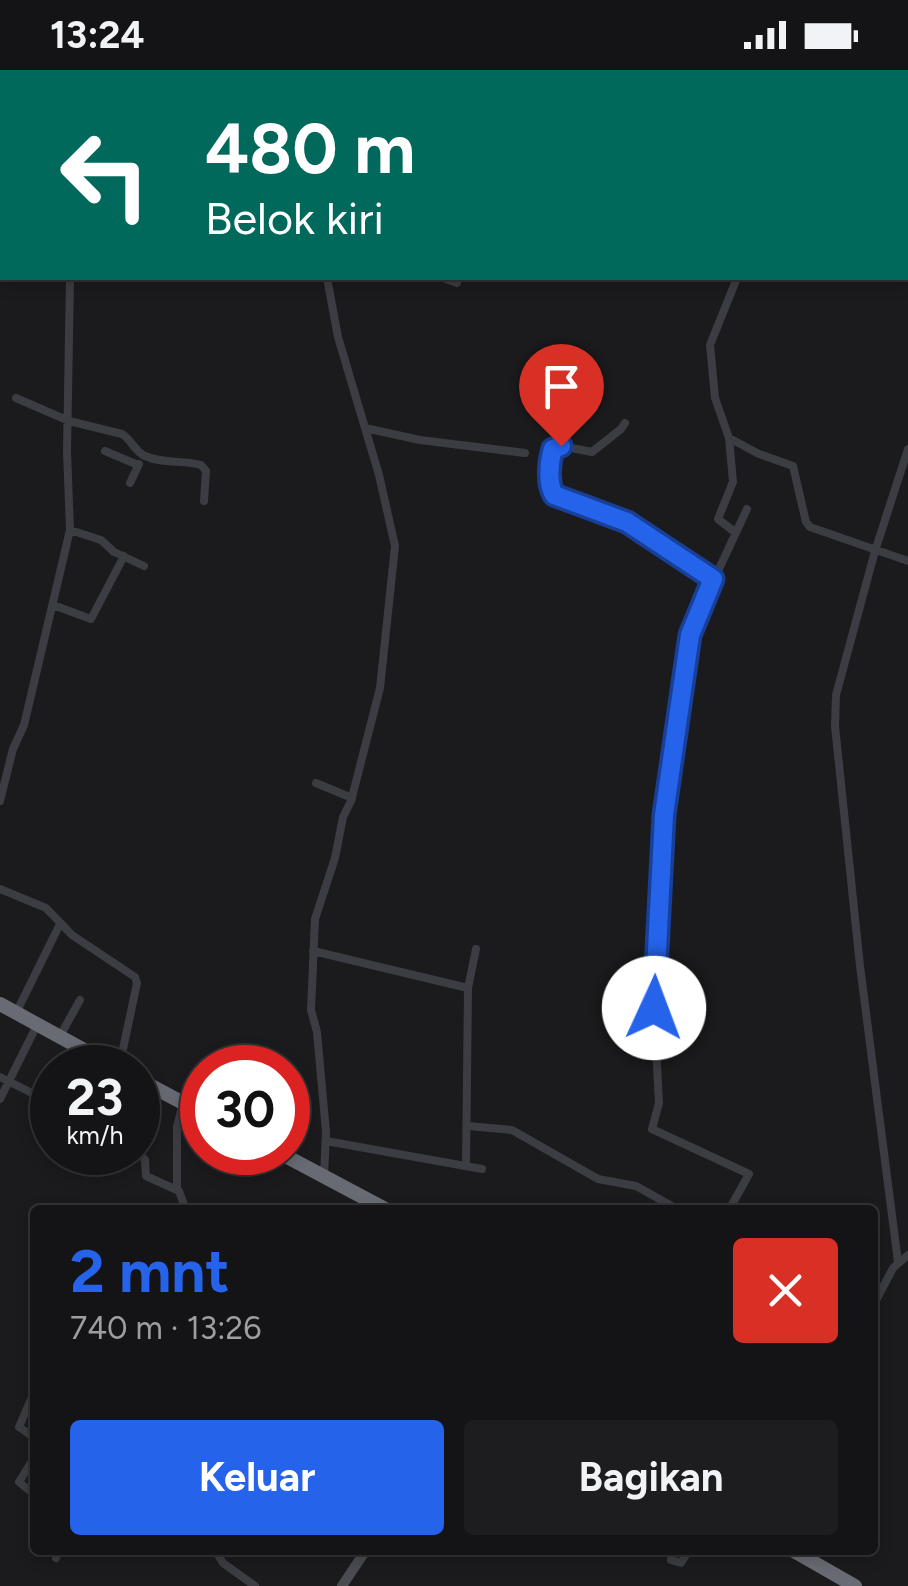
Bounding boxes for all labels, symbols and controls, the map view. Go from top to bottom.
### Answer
text: 13:24 [50,12,145,58]
text: 480 m [205,106,415,191]
icon: left [40,110,170,240]
text: Belok kiri [205,191,384,245]
pin [519,344,604,447]
icon: arrive [534,359,589,414]
position arrow [602,956,706,1060]
speed limit sign: 30 [180,1045,310,1175]
text: 23 [67,1067,123,1128]
text: km/h [66,1120,124,1150]
text: 2 mnt [70,1235,230,1307]
button: close [733,1238,838,1343]
text: 740 m · 13:26 [70,1309,261,1347]
button: Keluar [70,1420,444,1535]
button: Bagikan [464,1420,838,1535]

